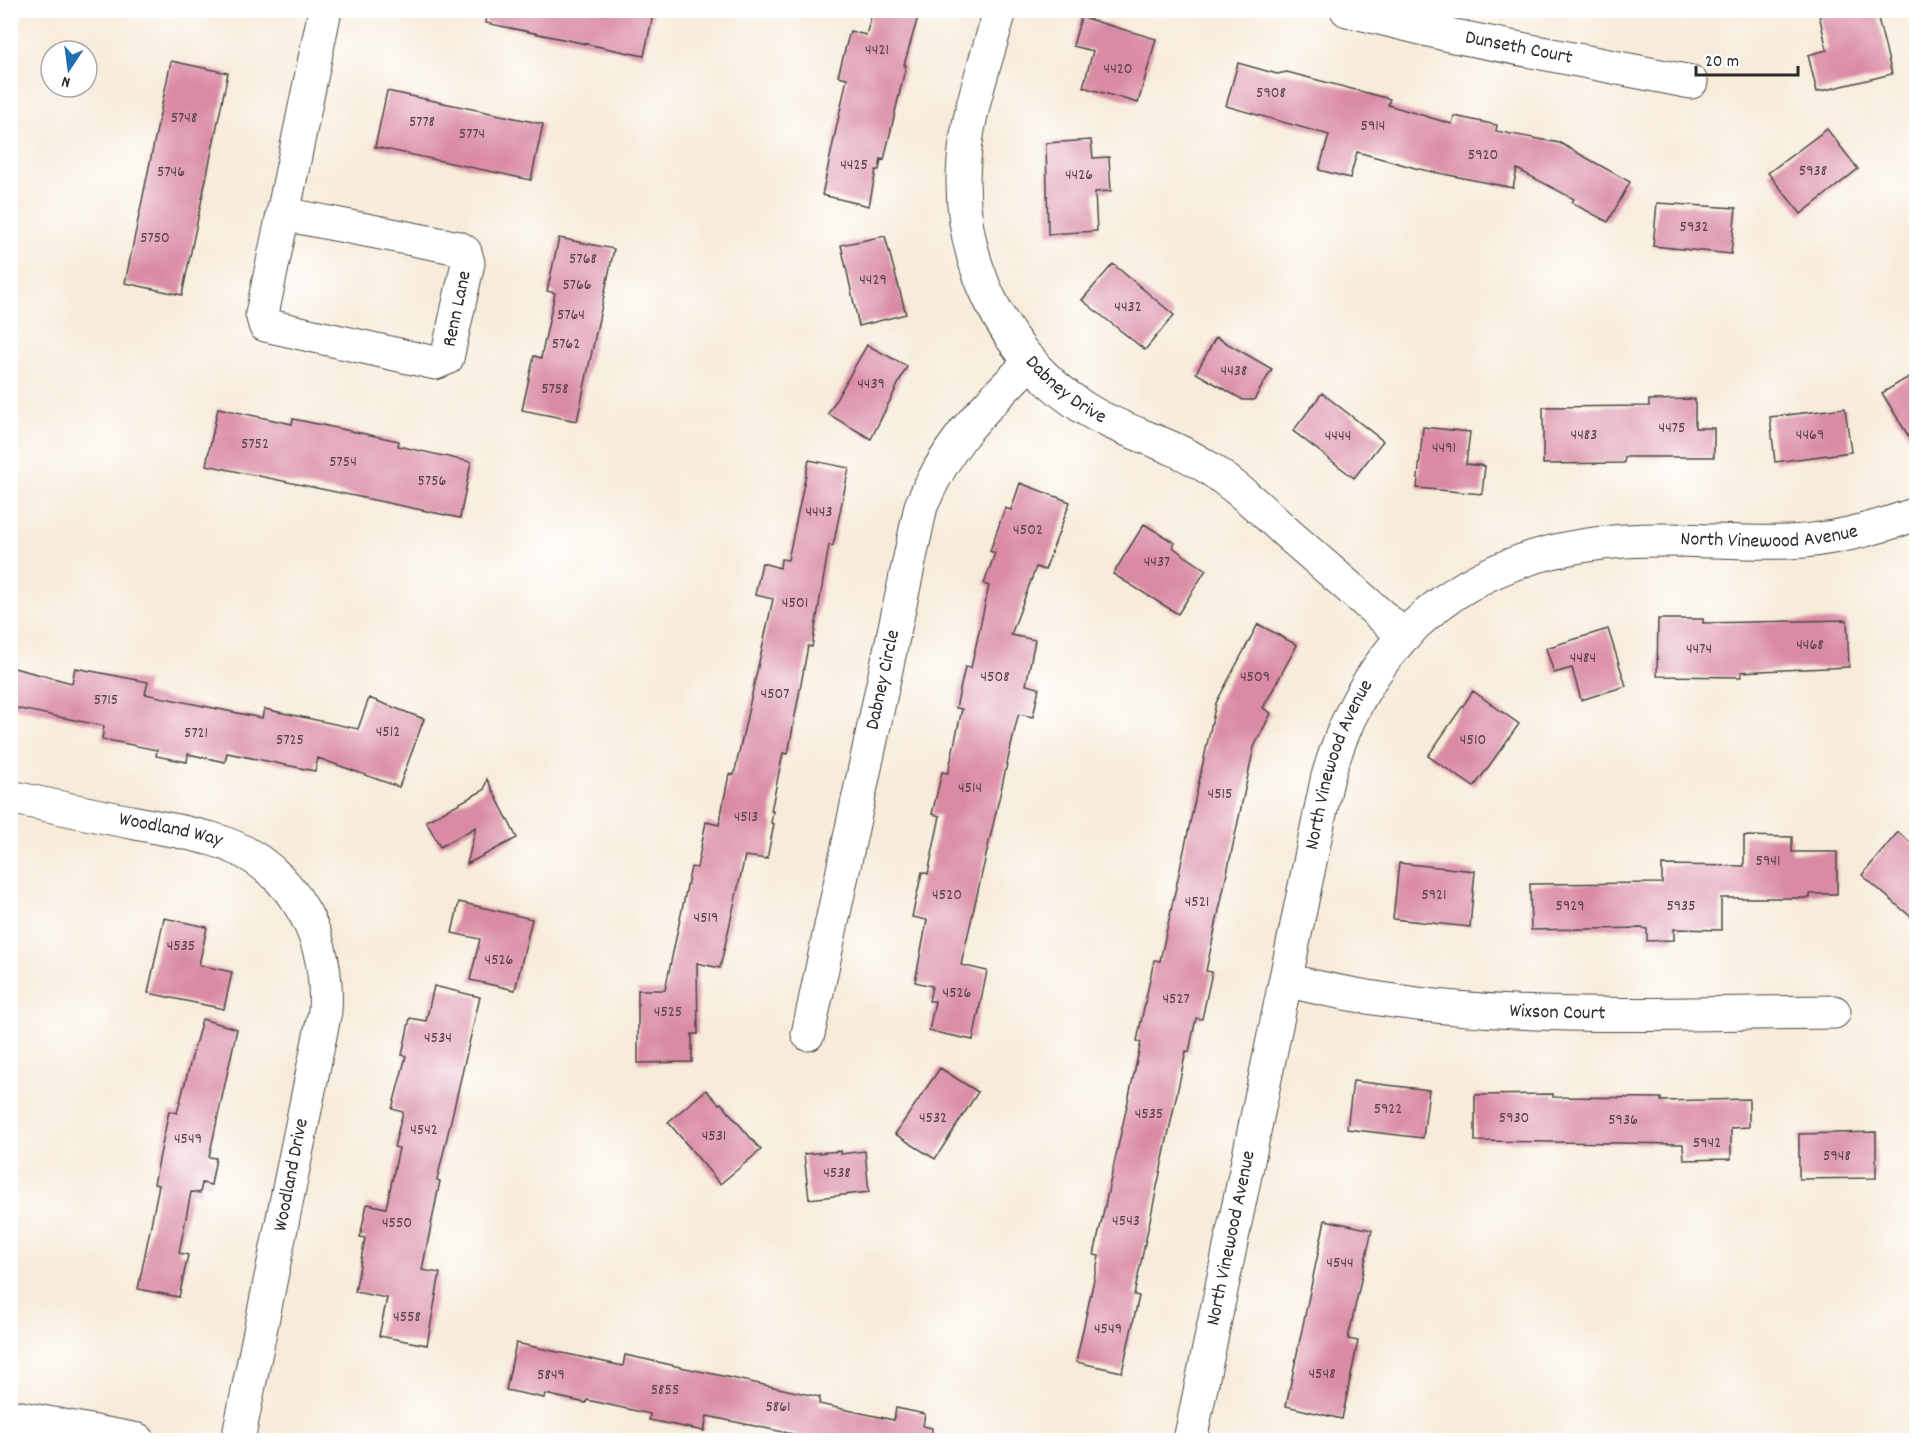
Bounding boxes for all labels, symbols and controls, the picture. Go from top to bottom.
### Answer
street label: Dunseth Court [1463,24,1575,73]
north arrow [39,39,99,99]
house number: 4421 [865,39,889,62]
scale bar [1696,39,1798,77]
text: 20 m [1705,50,1739,75]
house number: 4420 [1104,58,1133,81]
text: N [60,69,73,93]
house number: 5908 [1256,82,1286,105]
house number: 5748 [171,107,197,130]
house number: 5778 [409,111,435,134]
house number: 5914 [1361,115,1385,138]
house number: 5774 [459,123,485,146]
house number: 5920 [1468,144,1498,167]
house number: 4425 [840,154,868,177]
house number: 5938 [1799,160,1827,183]
house number: 5746 [157,161,185,184]
house number: 4426 [1065,164,1093,187]
house number: 5932 [1680,216,1708,239]
house number: 5750 [140,227,170,250]
house number: 5768 [569,248,597,271]
street label: Renn Lane [436,268,480,350]
house number: 4429 [859,269,887,292]
house number: 5766 [562,274,592,297]
house number: 4432 [1114,296,1142,319]
house number: 5764 [557,304,585,327]
house number: 5762 [552,333,580,356]
street label: Dabney Drive [1018,350,1111,432]
house number: 4438 [1221,360,1247,383]
house number: 4439 [857,373,885,396]
house number: 5758 [541,378,569,401]
house number: 4475 [1659,417,1685,440]
house number: 4483 [1571,424,1597,447]
house number: 4469 [1796,424,1824,447]
house number: 4444 [1325,425,1351,448]
house number: 5752 [241,433,269,456]
house number: 4491 [1432,437,1456,460]
house number: 5754 [329,451,357,474]
house number: 5756 [418,470,447,493]
house number: 4443 [805,501,833,524]
street label: North Vinewood Avenue [1680,518,1861,556]
house number: 4502 [1013,519,1043,542]
house number: 4437 [1144,551,1170,574]
house number: 4501 [782,592,808,615]
street label: Dabney Circle [859,627,908,733]
house number: 4468 [1796,634,1824,657]
house number: 4474 [1686,638,1712,661]
house number: 4484 [1570,647,1596,670]
house number: 4508 [980,666,1010,689]
house number: 4509 [1240,666,1270,689]
street label: North Vinewood Avenue [1299,674,1381,853]
house number: 4507 [761,683,789,706]
house number: 5715 [94,689,118,712]
house number: 4512 [376,721,400,744]
house number: 5721 [184,722,208,745]
house number: 5725 [276,729,304,752]
house number: 4510 [1460,729,1486,752]
house number: 4514 [958,777,982,800]
house number: 4515 [1208,783,1232,806]
street label: Woodland Way [116,806,227,856]
house number: 4513 [734,806,758,829]
house number: 5941 [1756,850,1780,873]
house number: 4520 [932,884,962,907]
house number: 5921 [1421,884,1447,907]
house number: 4521 [1185,891,1209,914]
house number: 5929 [1555,895,1585,918]
house number: 5935 [1666,895,1696,918]
house number: 4519 [694,907,718,930]
house number: 4535 [167,935,195,958]
house number: 4526 [485,949,514,972]
house number: 4526 [943,982,972,1005]
house number: 4527 [1162,988,1190,1011]
street label: Wixson Court [1509,998,1605,1028]
house number: 4525 [654,1001,682,1024]
house number: 4534 [424,1027,452,1050]
house number: 5922 [1374,1098,1402,1121]
house number: 4535 [1135,1103,1163,1126]
house number: 4532 [919,1107,947,1130]
house number: 5930 [1499,1107,1529,1130]
house number: 5936 [1608,1109,1638,1132]
street label: Woodland Drive [267,1116,317,1234]
house number: 4542 [410,1119,438,1142]
house number: 4531 [702,1125,726,1148]
house number: 4549 [174,1128,202,1151]
house number: 5942 [1693,1132,1721,1155]
house number: 5948 [1823,1145,1851,1168]
street label: North Vinewood Avenue [1200,1148,1264,1328]
house number: 4538 [823,1162,851,1185]
house number: 4543 [1112,1210,1140,1233]
house number: 4550 [382,1212,412,1235]
house number: 4544 [1326,1252,1354,1275]
house number: 4558 [393,1306,421,1329]
house number: 4549 [1094,1318,1122,1341]
house number: 4548 [1308,1363,1336,1386]
house number: 5849 [537,1364,565,1387]
house number: 5855 [651,1379,679,1402]
house number: 5861 [765,1396,791,1419]

